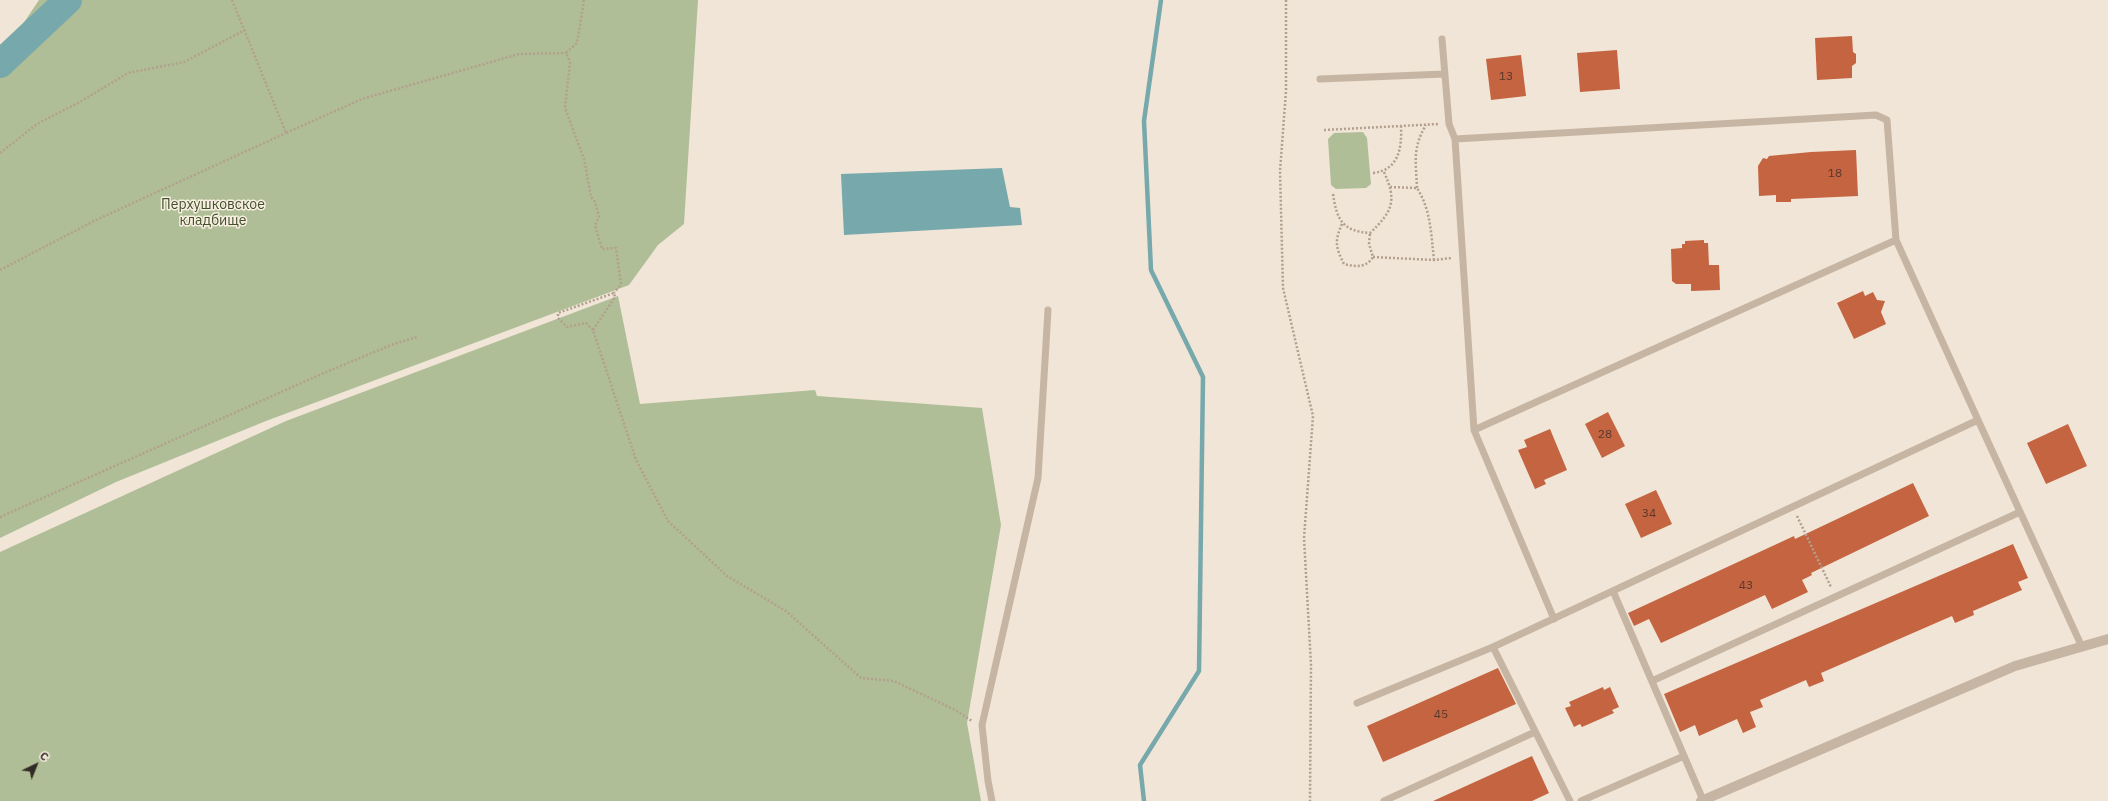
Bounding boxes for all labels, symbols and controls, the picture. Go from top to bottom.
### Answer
house number: 13 [1499,70,1513,84]
house number: 18 [1828,167,1842,181]
park label: Перхушковское кладбище [161,197,265,230]
house number: 28 [1598,428,1612,442]
house number: 34 [1642,507,1656,521]
house number: 43 [1739,579,1753,593]
house number: 45 [1434,708,1448,722]
north arrow [16,745,56,785]
text: С [37,749,52,764]

